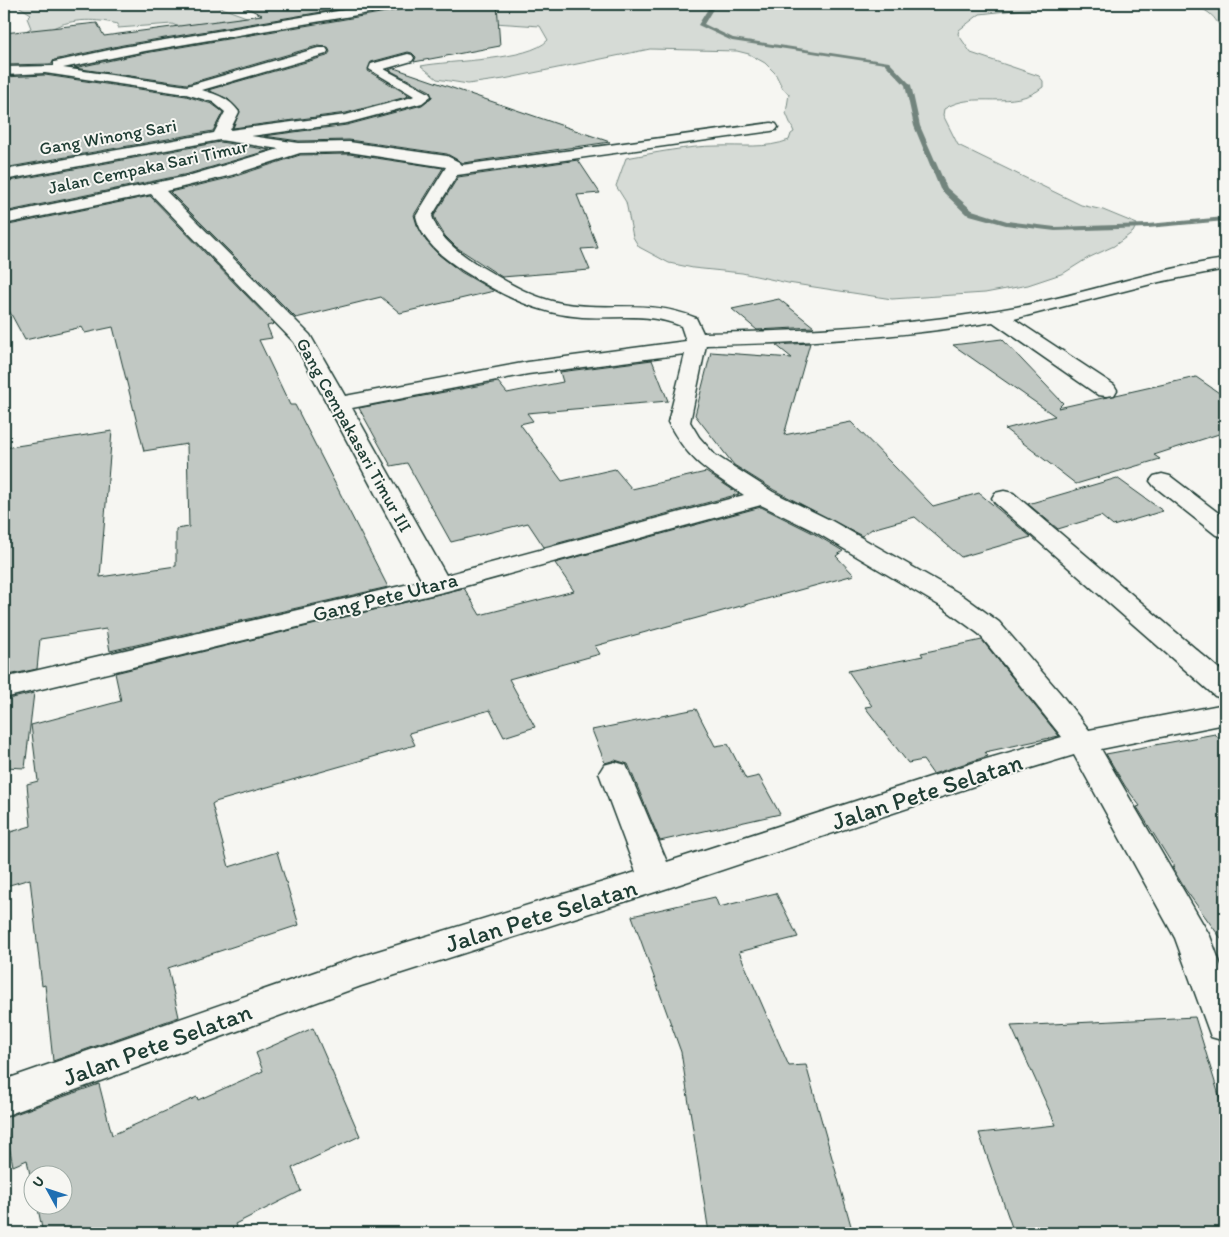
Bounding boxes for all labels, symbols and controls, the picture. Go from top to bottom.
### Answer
street label: Gang Winong Sari [38,114,178,160]
street label: Jalan Cempaka Sari Timur [46,135,250,199]
street label: Gang Cempakasari Timur III [291,334,417,536]
street label: Gang Pete Utara [310,566,460,627]
street label: Jalan Pete Selatan [828,746,1026,836]
street label: Jalan Pete Selatan [442,872,640,958]
street label: Jalan Pete Selatan [58,996,256,1092]
north arrow [22,1164,72,1214]
text: U [29,1173,48,1191]

